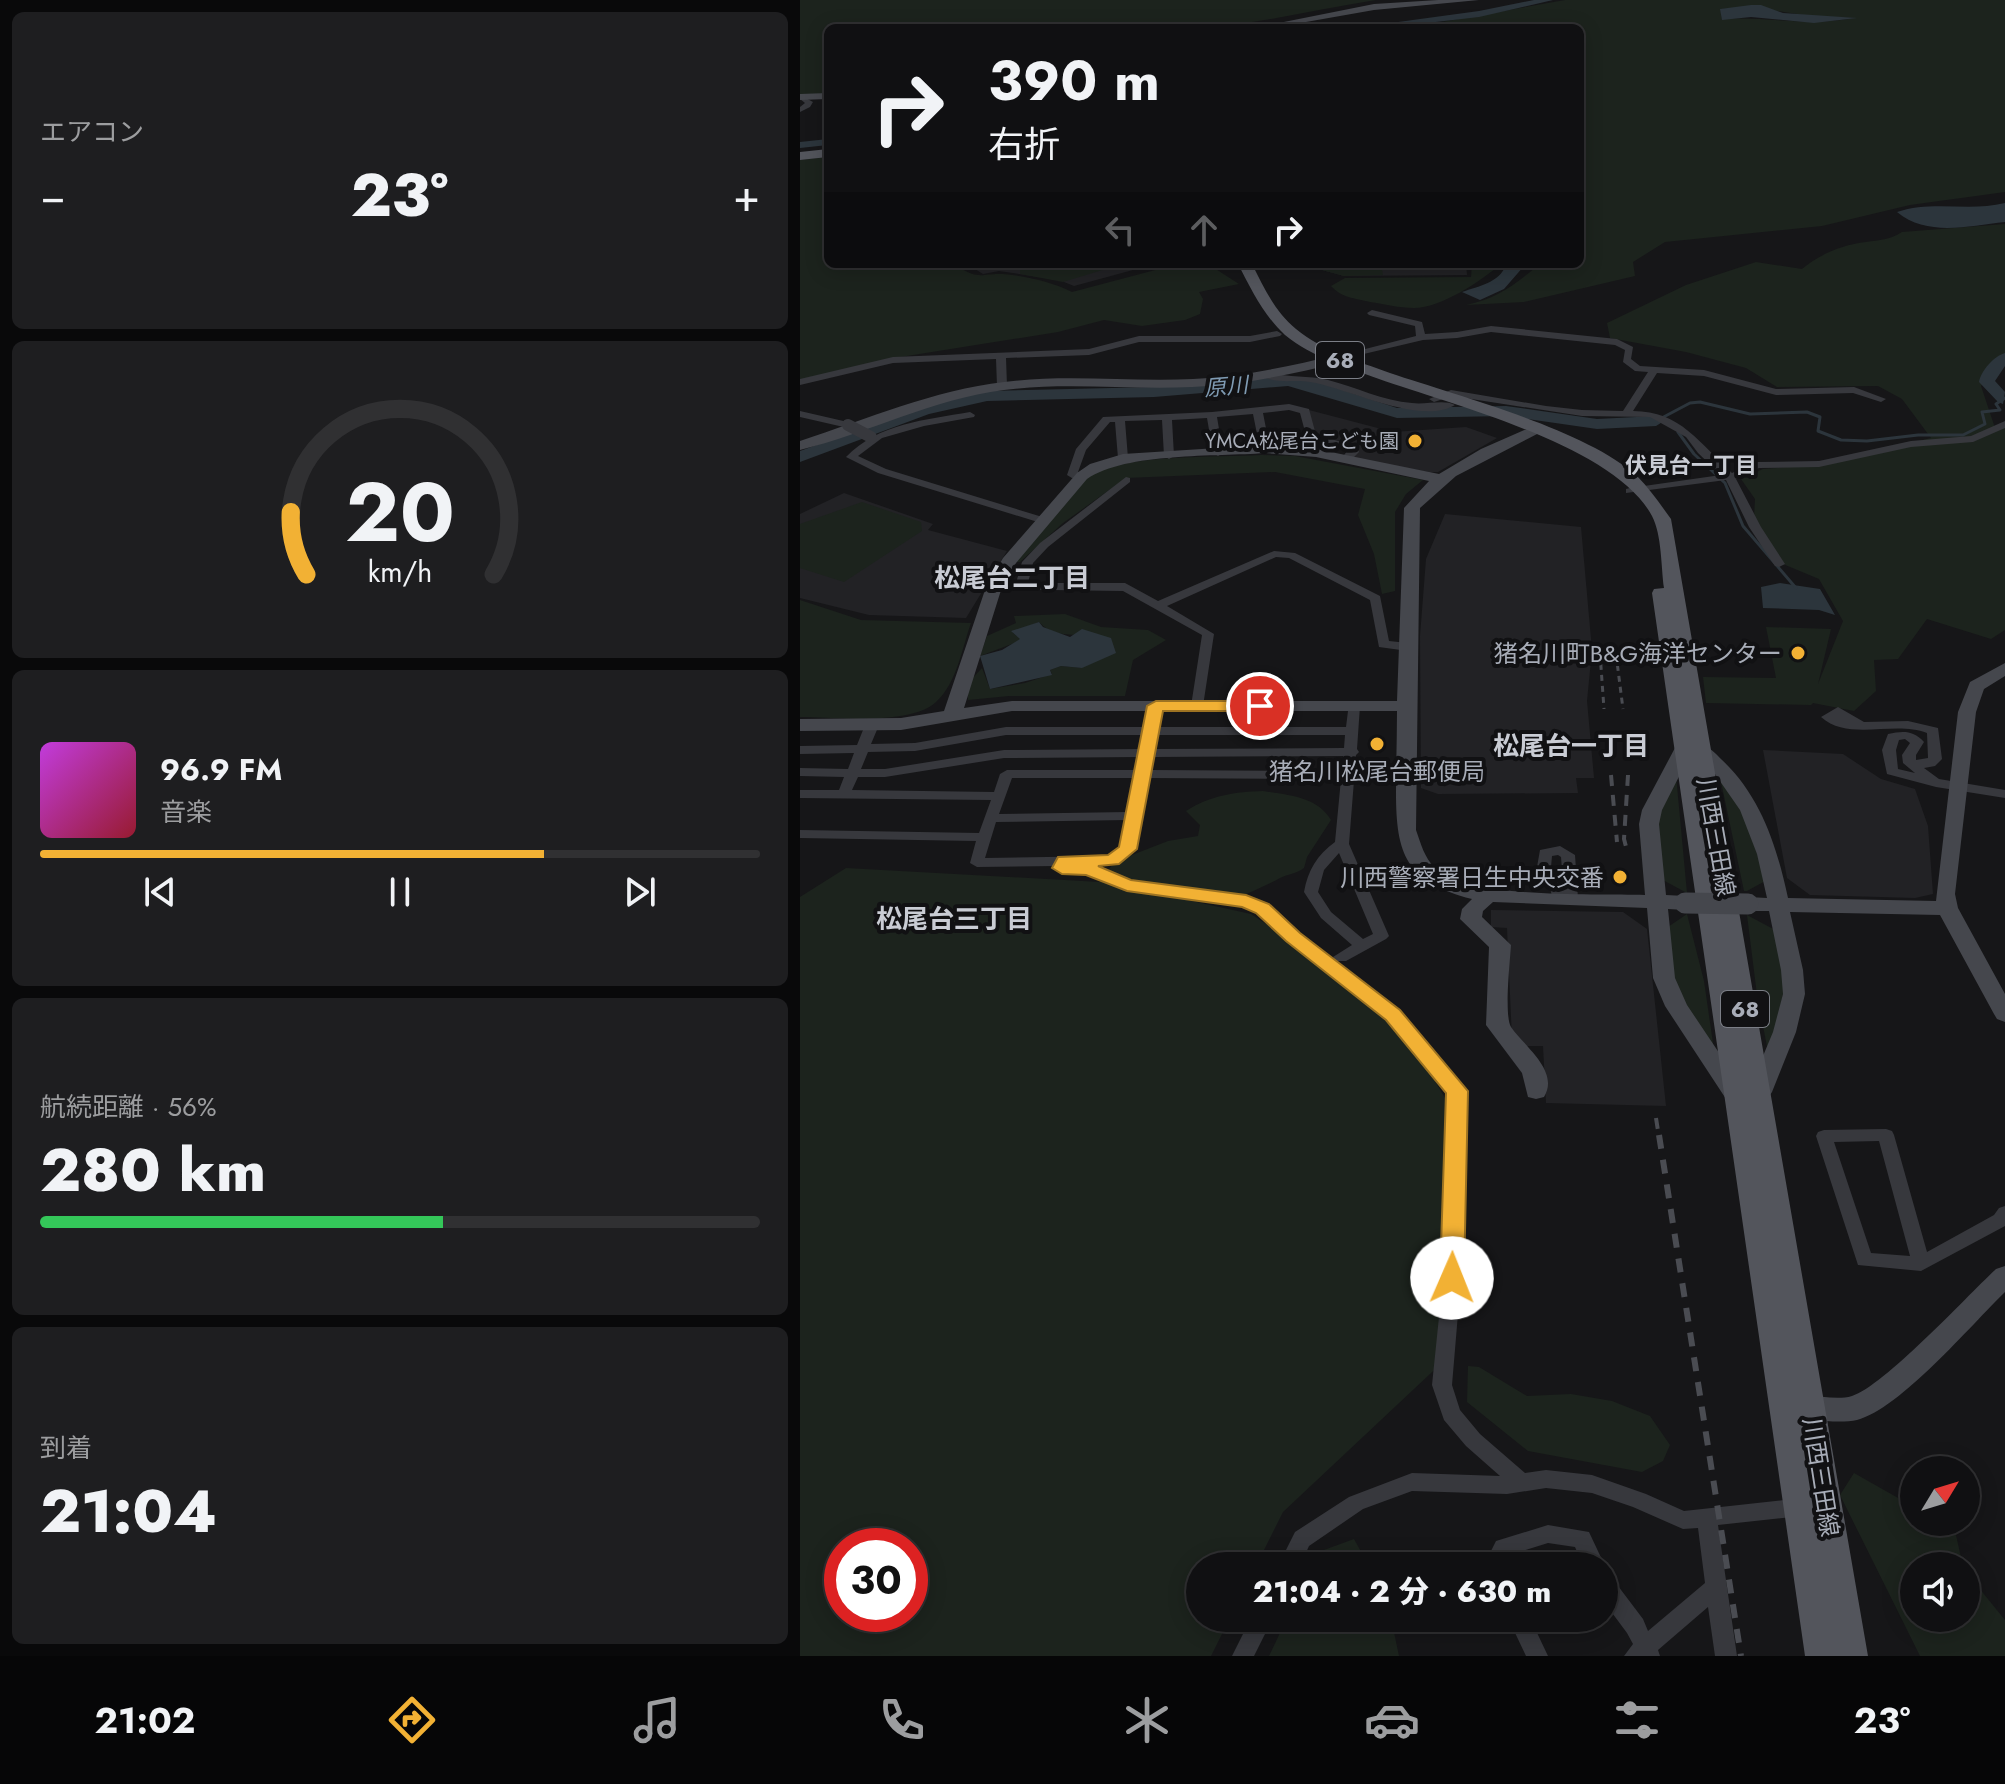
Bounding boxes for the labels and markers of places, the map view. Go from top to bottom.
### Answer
place label: YMCA松尾台こども園 [1205,427,1399,456]
marker: YMCA松尾台こども園 [1406,432,1424,450]
place label: 猪名川町B&G海洋センター [1494,636,1782,671]
marker: 猪名川町B&G海洋センター [1789,644,1807,662]
pin [1226,672,1294,740]
marker: 猪名川松尾台郵便局 [1368,735,1386,753]
place label: 猪名川松尾台郵便局 [1269,754,1485,789]
place label: 川西警察署日生中央交番 [1340,860,1604,895]
marker: 川西警察署日生中央交番 [1611,868,1629,886]

